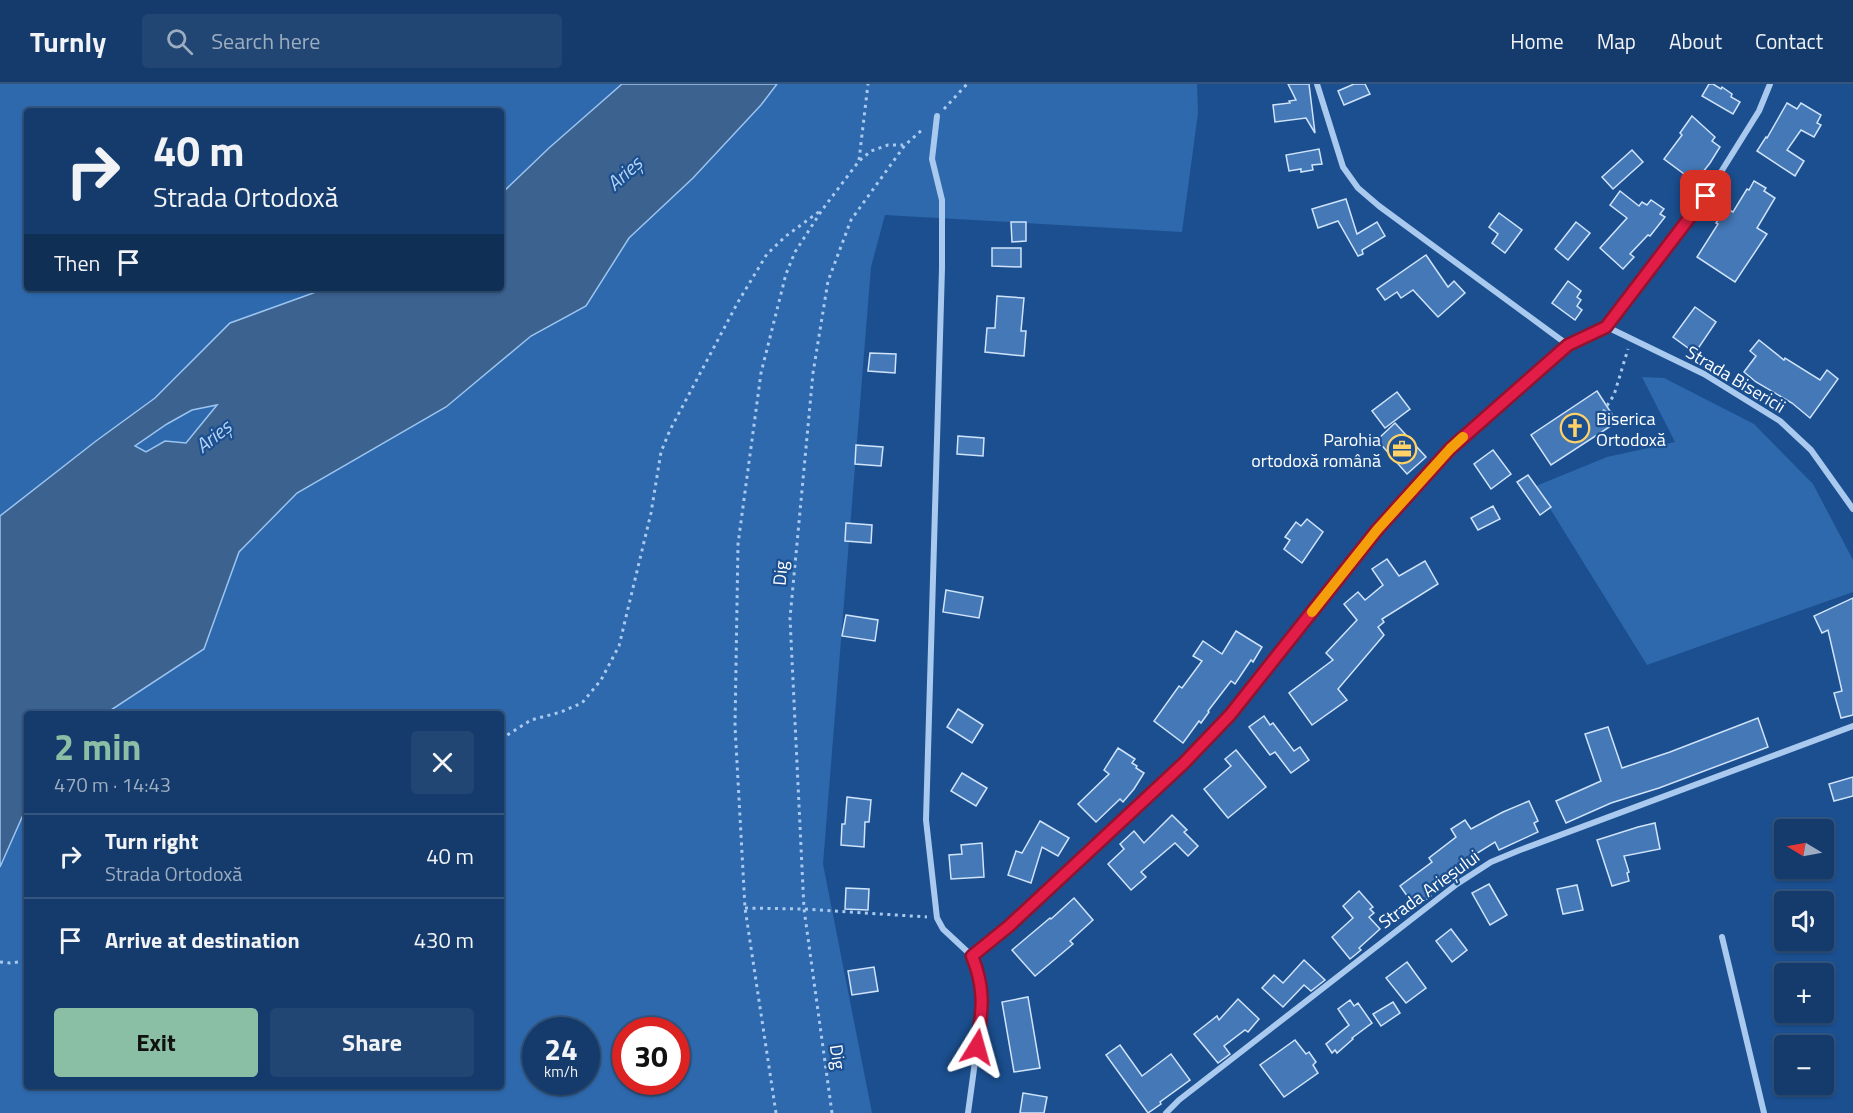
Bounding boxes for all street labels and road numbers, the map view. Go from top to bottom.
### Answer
street label: Strada Bisericii [1681,339,1791,419]
street label: Dig [765,559,795,587]
street label: Strada Arieșului [1373,843,1485,935]
street label: Dig [823,1043,853,1071]

